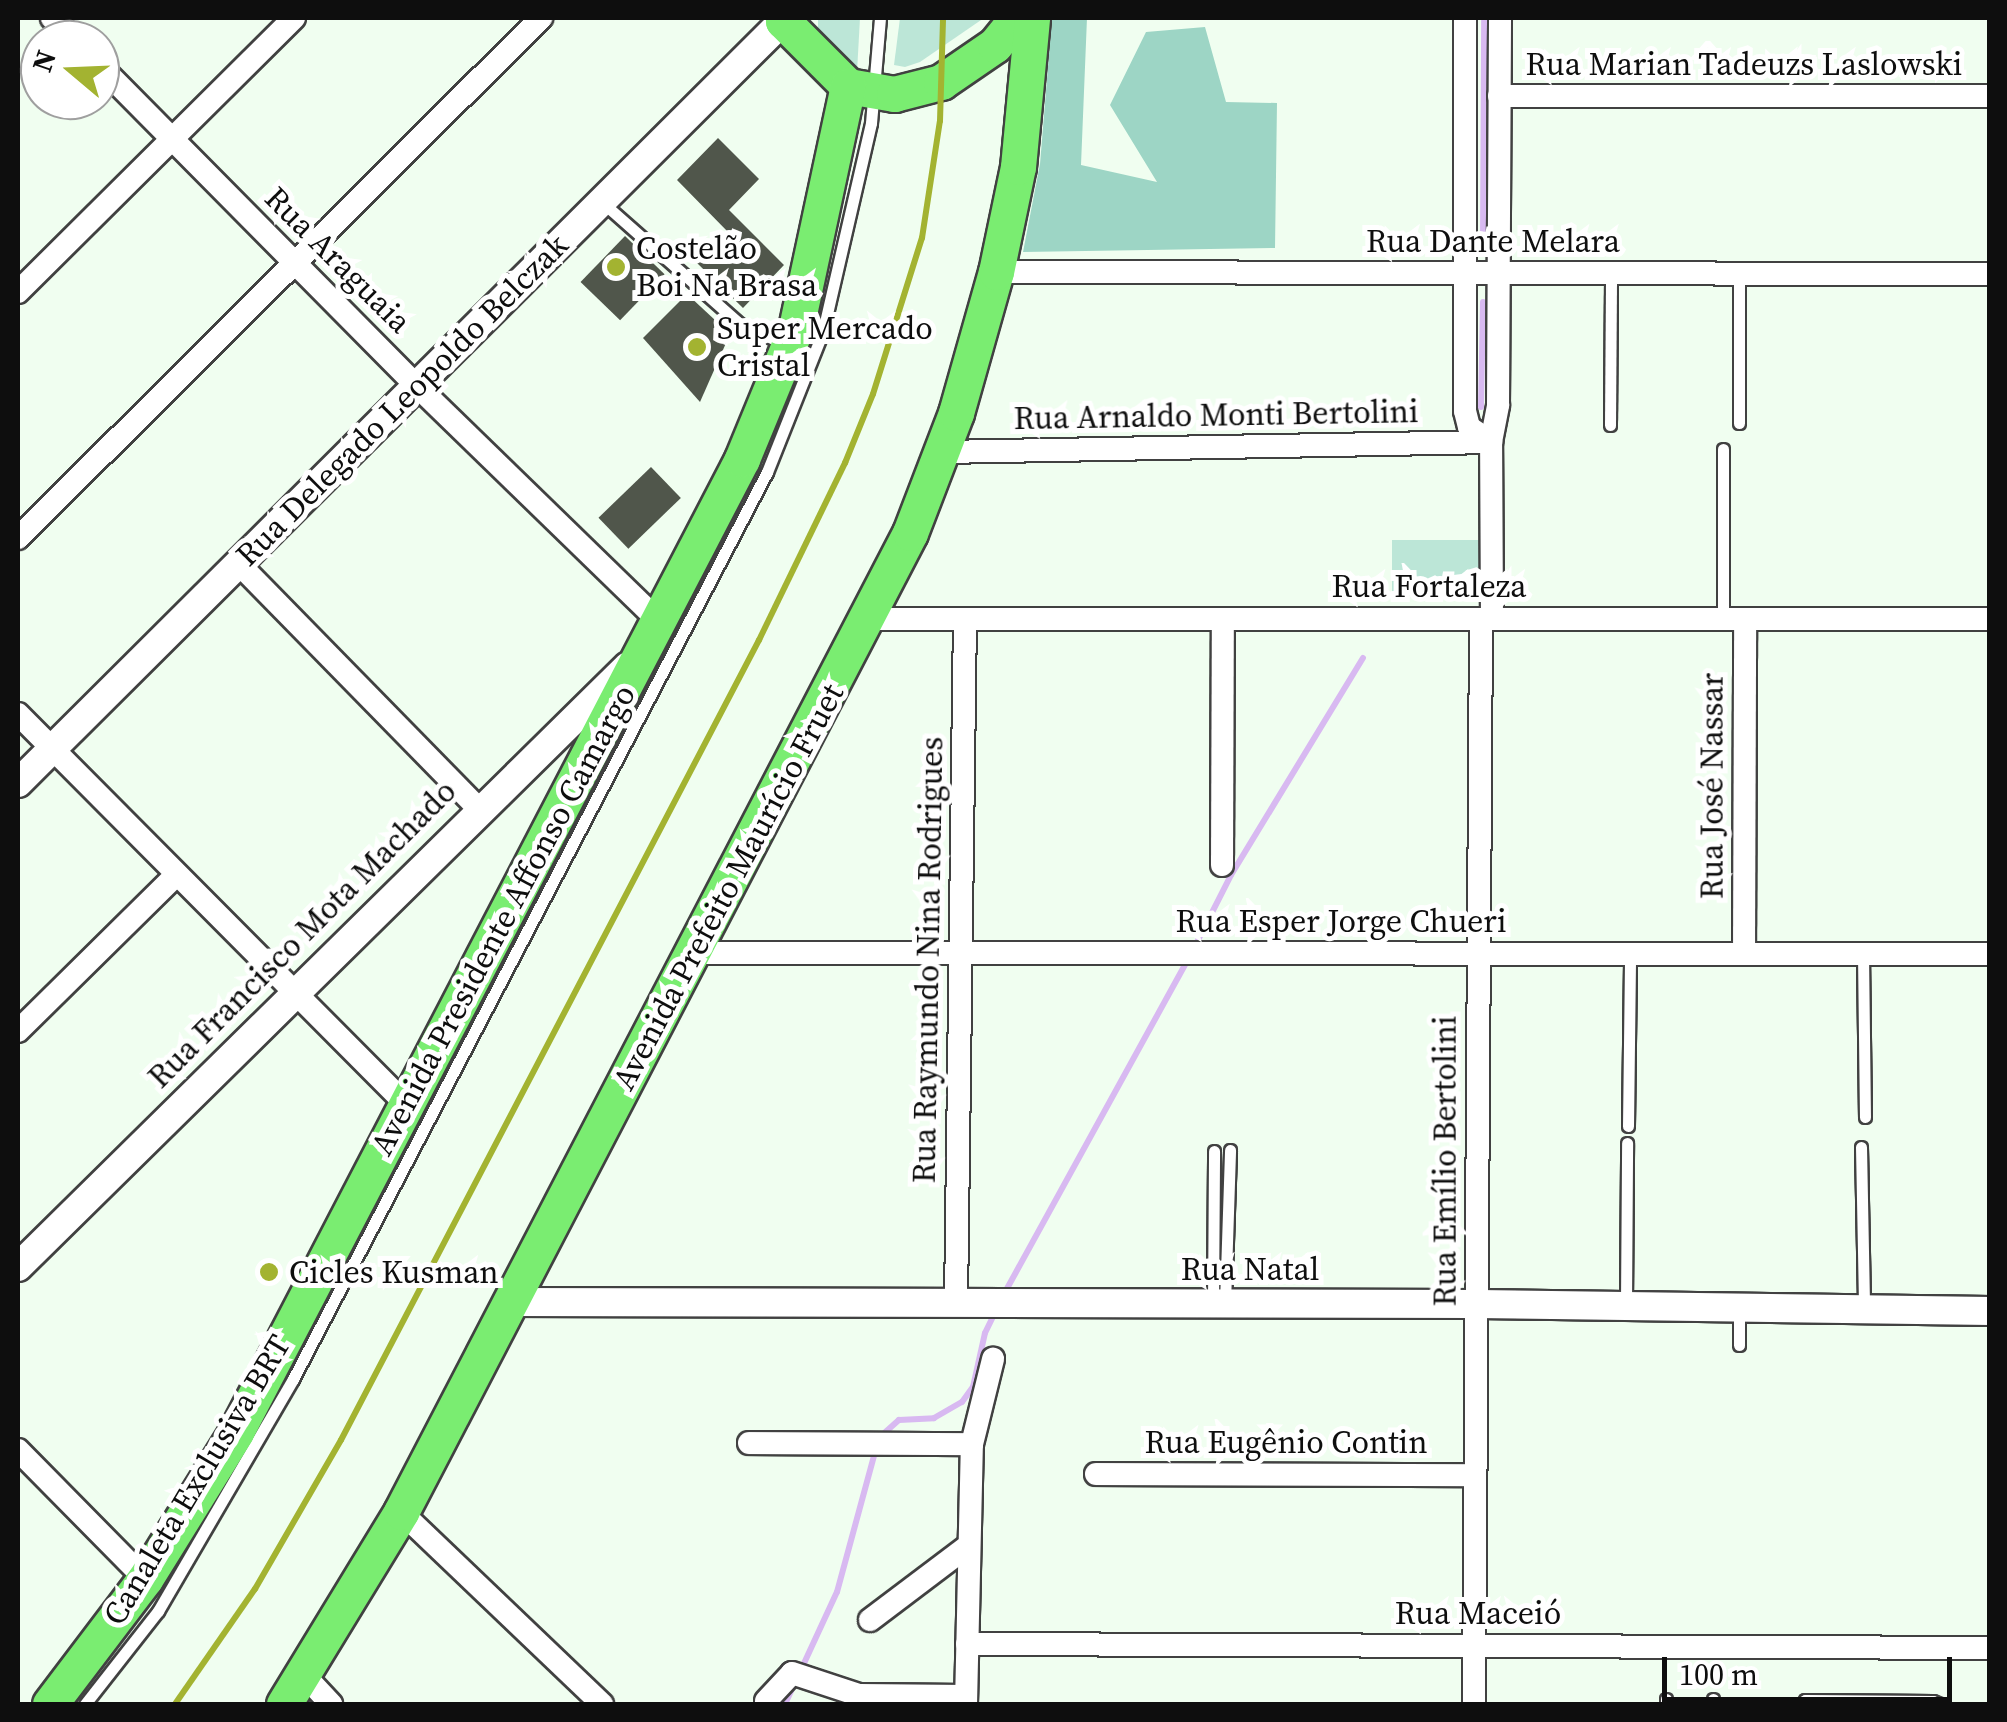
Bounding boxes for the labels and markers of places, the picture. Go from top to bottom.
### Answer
place label: Costelão Boi Na Brasa [636,230,817,305]
marker: Costelão Boi Na Brasa [605,256,627,278]
place label: Super Mercado Cristal [717,310,933,385]
marker: Super Mercado Cristal [686,336,708,358]
place label: Cicles Kusman [289,1253,499,1291]
marker: Cicles Kusman [258,1261,280,1283]

